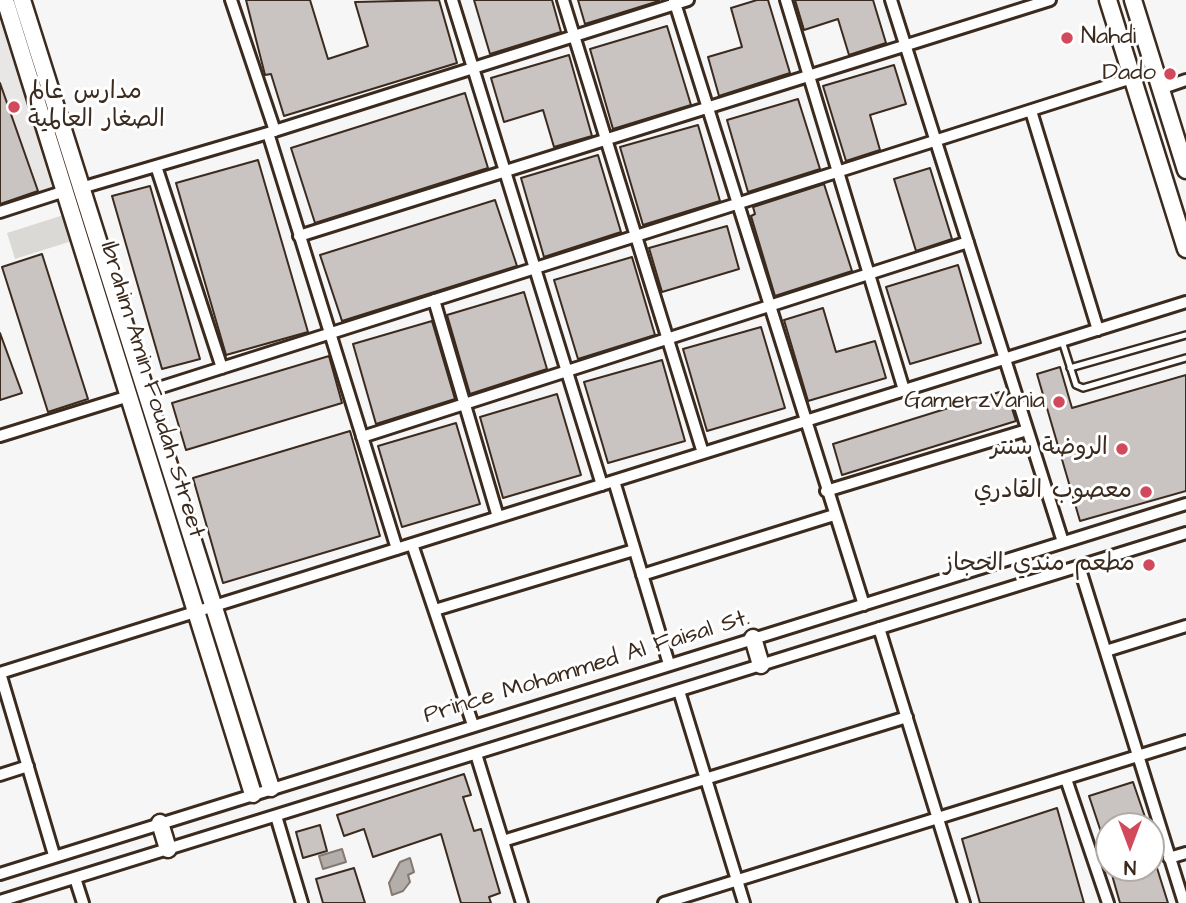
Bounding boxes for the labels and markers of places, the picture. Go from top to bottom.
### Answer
place label: Nahdi [1081,24,1136,52]
marker: Nahdi [1059,30,1075,46]
place label: Dado [1102,60,1156,88]
marker: Dado [1162,66,1178,82]
place label: مدارس عالم الصغار العالمية [28,79,165,135]
marker: مدارس عالم الصغار العالمية [6,99,22,115]
place label: GamerzVania [904,388,1045,416]
marker: GamerzVania [1051,394,1067,410]
place label: الروضة سنتر [991,435,1108,463]
marker: الروضة سنتر [1114,441,1130,457]
place label: معصوب القادري [974,478,1132,506]
marker: معصوب القادري [1138,484,1154,500]
place label: مطعم مندي الحجاز [944,551,1135,579]
marker: مطعم مندي الحجاز [1141,557,1157,573]

